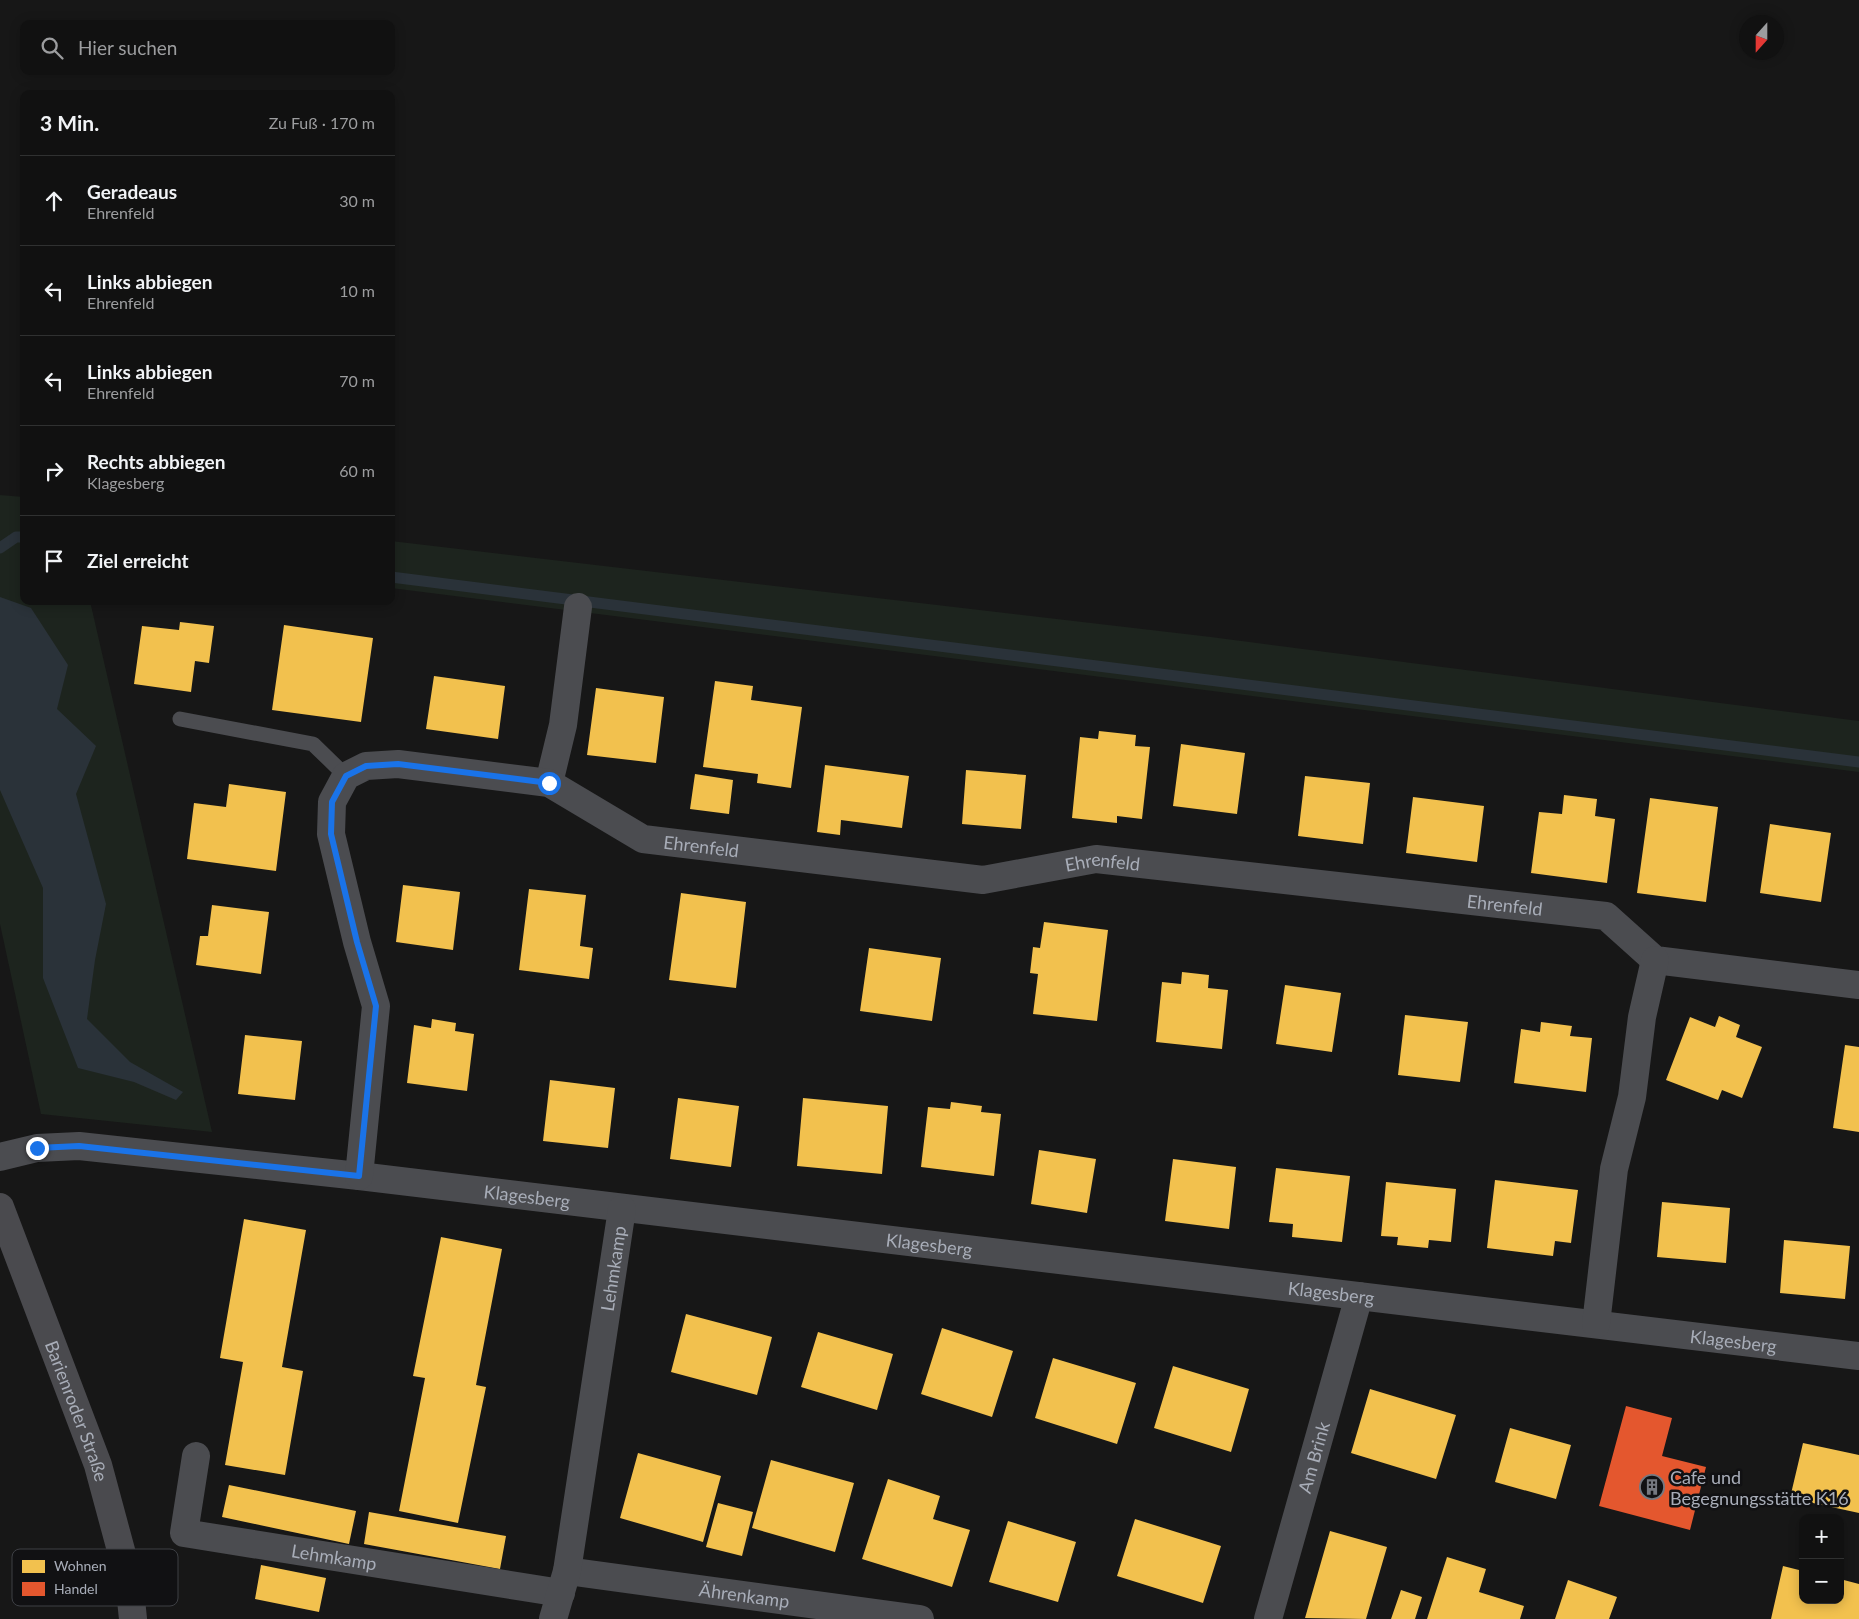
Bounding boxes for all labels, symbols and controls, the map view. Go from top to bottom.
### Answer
north arrow [1739,15,1784,60]
search box [20,20,395,75]
icon: search [38,34,66,62]
text: Hier suchen [78,36,177,59]
text: 3 Min. [40,110,99,135]
text: Zu Fuß · 170 m [269,113,375,132]
text: Geradeaus [87,180,177,203]
icon: ahead [40,187,68,215]
text: 30 m [339,191,375,210]
text: Ehrenfeld [87,203,154,222]
text: Links abbiegen [87,270,212,293]
icon: left [40,277,68,305]
text: 10 m [339,281,375,300]
text: Ehrenfeld [87,293,154,312]
text: Links abbiegen [87,360,212,383]
icon: left [40,367,68,395]
text: 70 m [339,371,375,390]
text: Ehrenfeld [87,383,154,402]
text: Rechts abbiegen [87,450,225,473]
icon: right [40,457,68,485]
text: 60 m [339,461,375,480]
text: Klagesberg [87,473,164,492]
icon: arrive [40,547,68,575]
text: Ziel erreicht [87,549,189,572]
route start [538,772,561,795]
street label: Ehrenfeld [662,831,740,861]
street label: Ehrenfeld [1063,847,1141,876]
street label: Ehrenfeld [1466,890,1544,920]
route end [26,1137,49,1160]
street label: Klagesberg [483,1180,572,1212]
street label: Lehmkamp [596,1224,630,1313]
street label: Klagesberg [885,1228,974,1261]
street label: Klagesberg [1287,1277,1376,1309]
street label: Klagesberg [1689,1325,1778,1357]
street label: Barienroder Straße [41,1337,113,1484]
street label: Am Brink [1293,1418,1334,1495]
place label: Cafe und Begegnungsstätte K16 [1670,1466,1849,1509]
building icon: Cafe und Begegnungsstätte K16 [1639,1474,1665,1500]
map controls [1799,1514,1844,1604]
button: + [1799,1514,1844,1559]
street label: Lehmkamp [290,1539,378,1575]
legend [12,1549,178,1606]
text: Wohnen [54,1557,106,1574]
button: − [1799,1559,1844,1604]
street label: Ährenkamp [698,1578,791,1612]
text: Handel [54,1580,98,1597]

